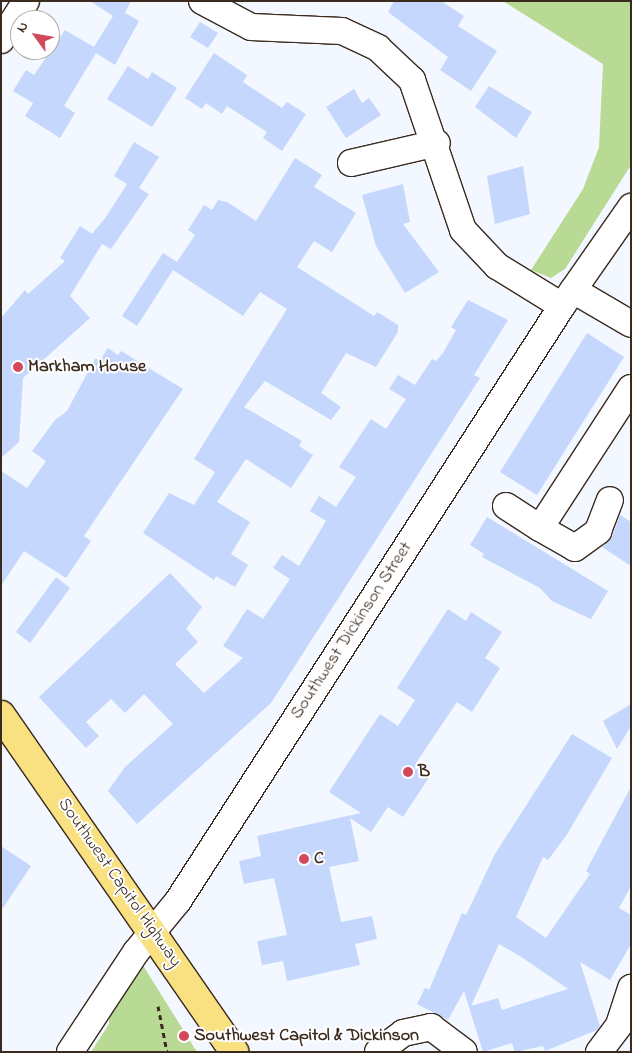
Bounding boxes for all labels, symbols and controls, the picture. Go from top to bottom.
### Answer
north arrow [10,10,60,60]
text: N [11,18,34,37]
place label: Markham House [28,356,146,378]
marker: Markham House [12,361,24,373]
street label: Southwest Dickinson Street [287,538,417,724]
place label: B [418,761,430,783]
marker: B [402,766,414,778]
street label: Southwest Capitol Highway [52,794,186,972]
place label: C [314,848,324,870]
marker: C [298,853,310,865]
place label: Southwest Capitol & Dickinson [194,1025,419,1047]
marker: Southwest Capitol & Dickinson [178,1030,190,1042]

